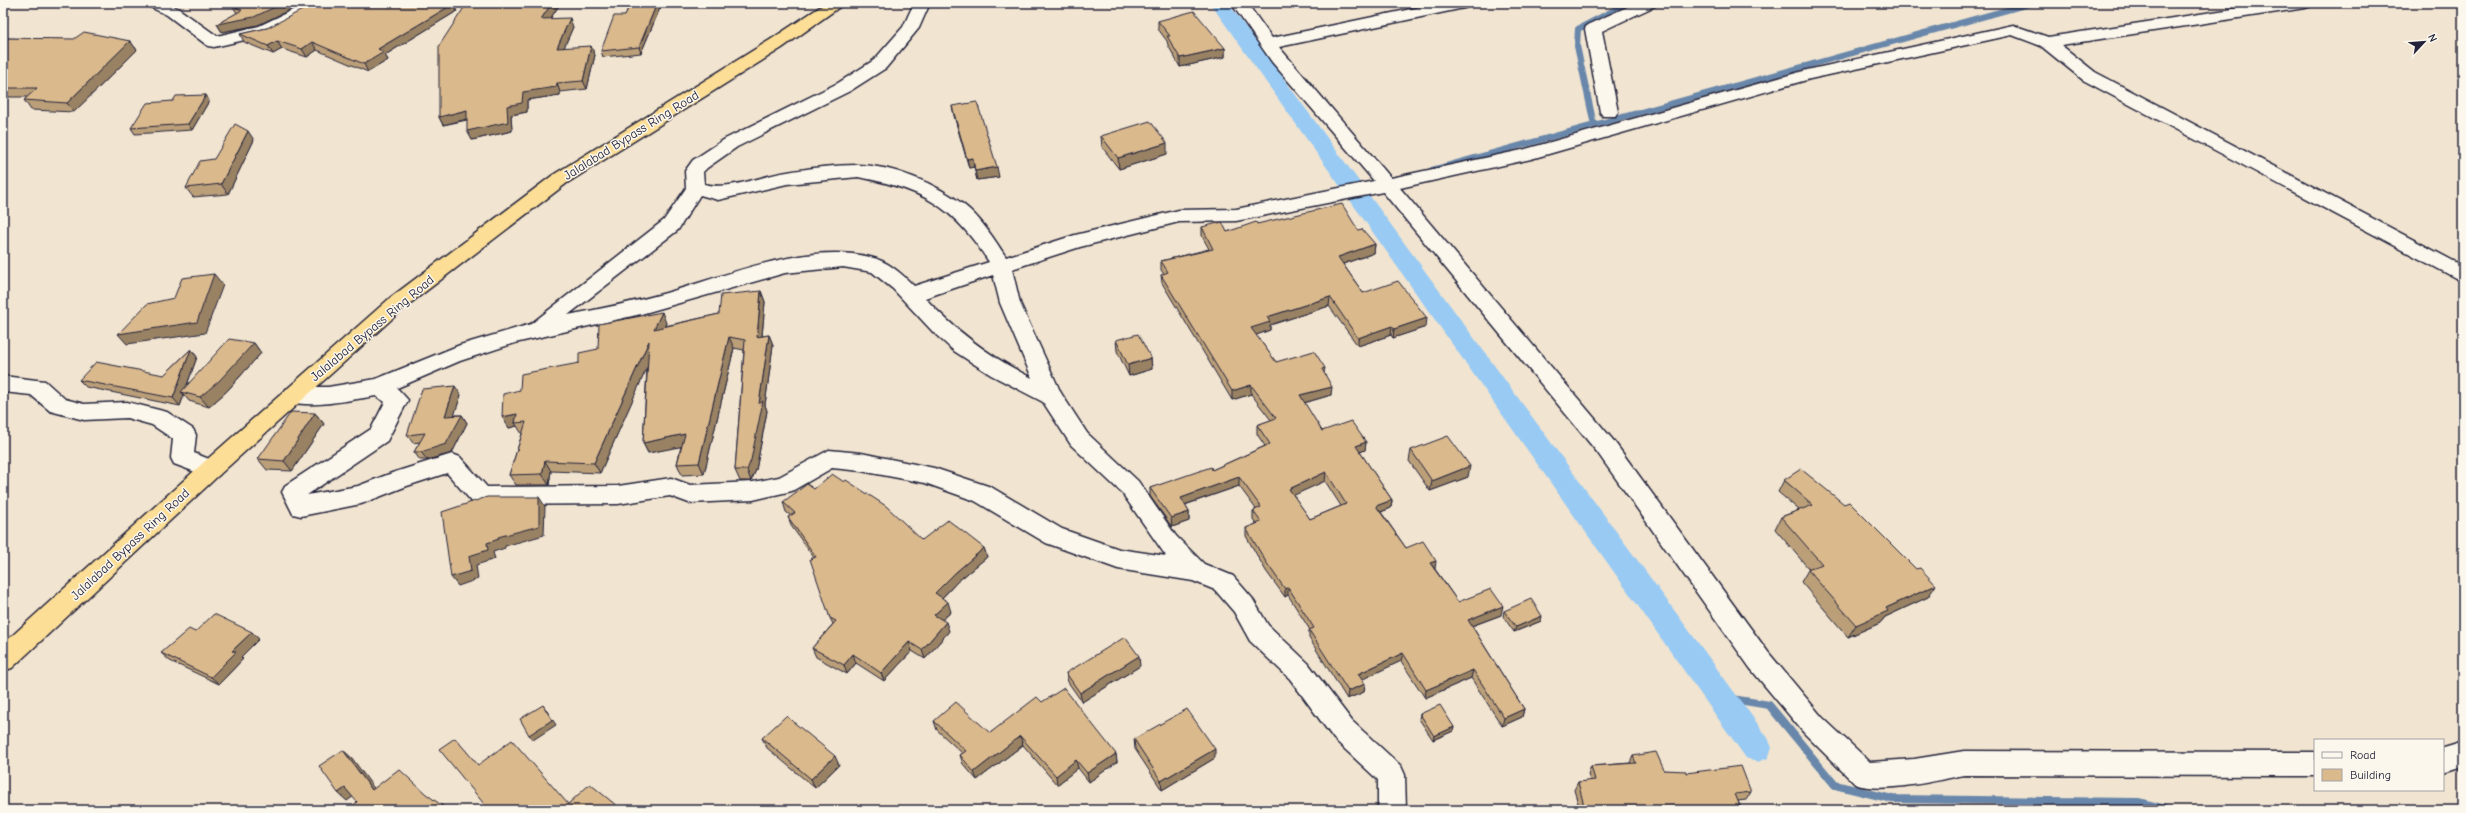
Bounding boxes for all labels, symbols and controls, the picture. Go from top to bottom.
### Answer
north arrow [2404,22,2444,62]
text: N [2425,32,2440,44]
street label: Jalalabad Bypass Ring Road [561,87,701,183]
street label: Jalalabad Bypass Ring Road [307,272,437,384]
street label: Jalalabad Bypass Ring Road [68,485,192,603]
legend [2314,739,2444,791]
text: Road [2350,748,2376,762]
text: Building [2350,768,2391,782]

